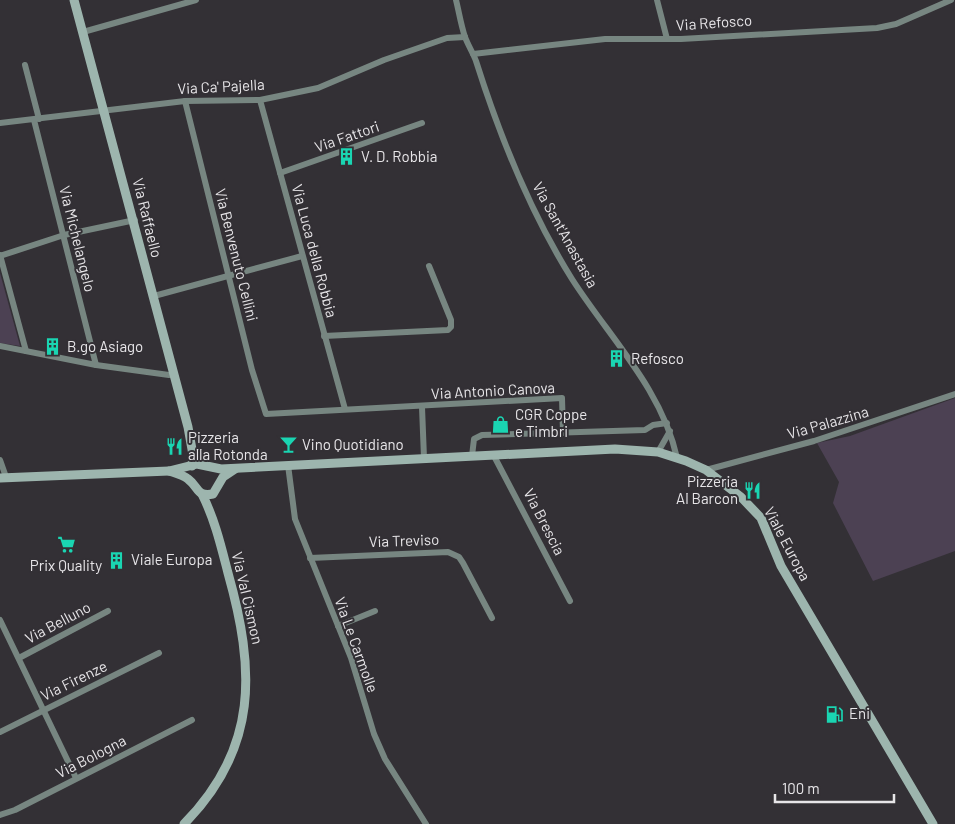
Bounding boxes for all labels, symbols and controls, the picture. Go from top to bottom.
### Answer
street label: Via Refosco [675,10,753,34]
street label: Via Ca' Pajella [177,75,265,97]
street label: Via Fattori [312,117,381,155]
building icon: V. D. Robbia [337,147,357,167]
place label: V. D. Robbia [361,147,438,165]
street label: Via Raffaello [129,176,167,259]
street label: Via Sant'Anastasia [529,178,602,291]
street label: Via Luca della Robbia [289,182,341,319]
street label: Via Michelangelo [56,184,100,294]
street label: Via Benvenuto Cellini [212,187,262,323]
building icon: B.go Asiago [43,337,63,357]
place label: B.go Asiago [67,337,143,355]
building icon: Refosco [607,349,627,369]
place label: Refosco [631,349,684,367]
street label: Via Antonio Canova [430,378,555,402]
street label: Via Palazzina [785,402,871,442]
place label: CGR Coppe e Timbri [515,405,587,440]
shop icon: CGR Coppe e Timbri [491,414,511,434]
place label: Pizzeria alla Rotonda [188,428,268,463]
bar icon: Vino Quotidiano [278,435,298,455]
place label: Vino Quotidiano [302,435,404,453]
restaurant icon: Pizzeria alla Rotonda [164,437,184,457]
place label: Pizzeria Al Barcon [676,472,738,507]
restaurant icon: Pizzeria Al Barcon [742,481,762,501]
street label: Via Brescia [520,485,569,558]
street label: Viale Europa [761,503,815,584]
street label: Via Treviso [368,530,440,550]
supermarket icon: Prix Quality [56,535,76,555]
building icon: Viale Europa [107,550,127,570]
place label: Viale Europa [131,550,212,568]
street label: Via Val Cismon [229,550,267,646]
place label: Prix Quality [30,556,102,574]
street label: Via Le Carmolle [331,594,383,695]
street label: Via Belluno [22,597,93,647]
street label: Via Firenze [37,656,110,704]
fuel station icon: Eni [825,704,845,724]
place label: Eni [849,704,870,722]
street label: Via Bologna [52,731,129,781]
scale bar [775,772,894,804]
text: 100 m [782,779,820,797]

